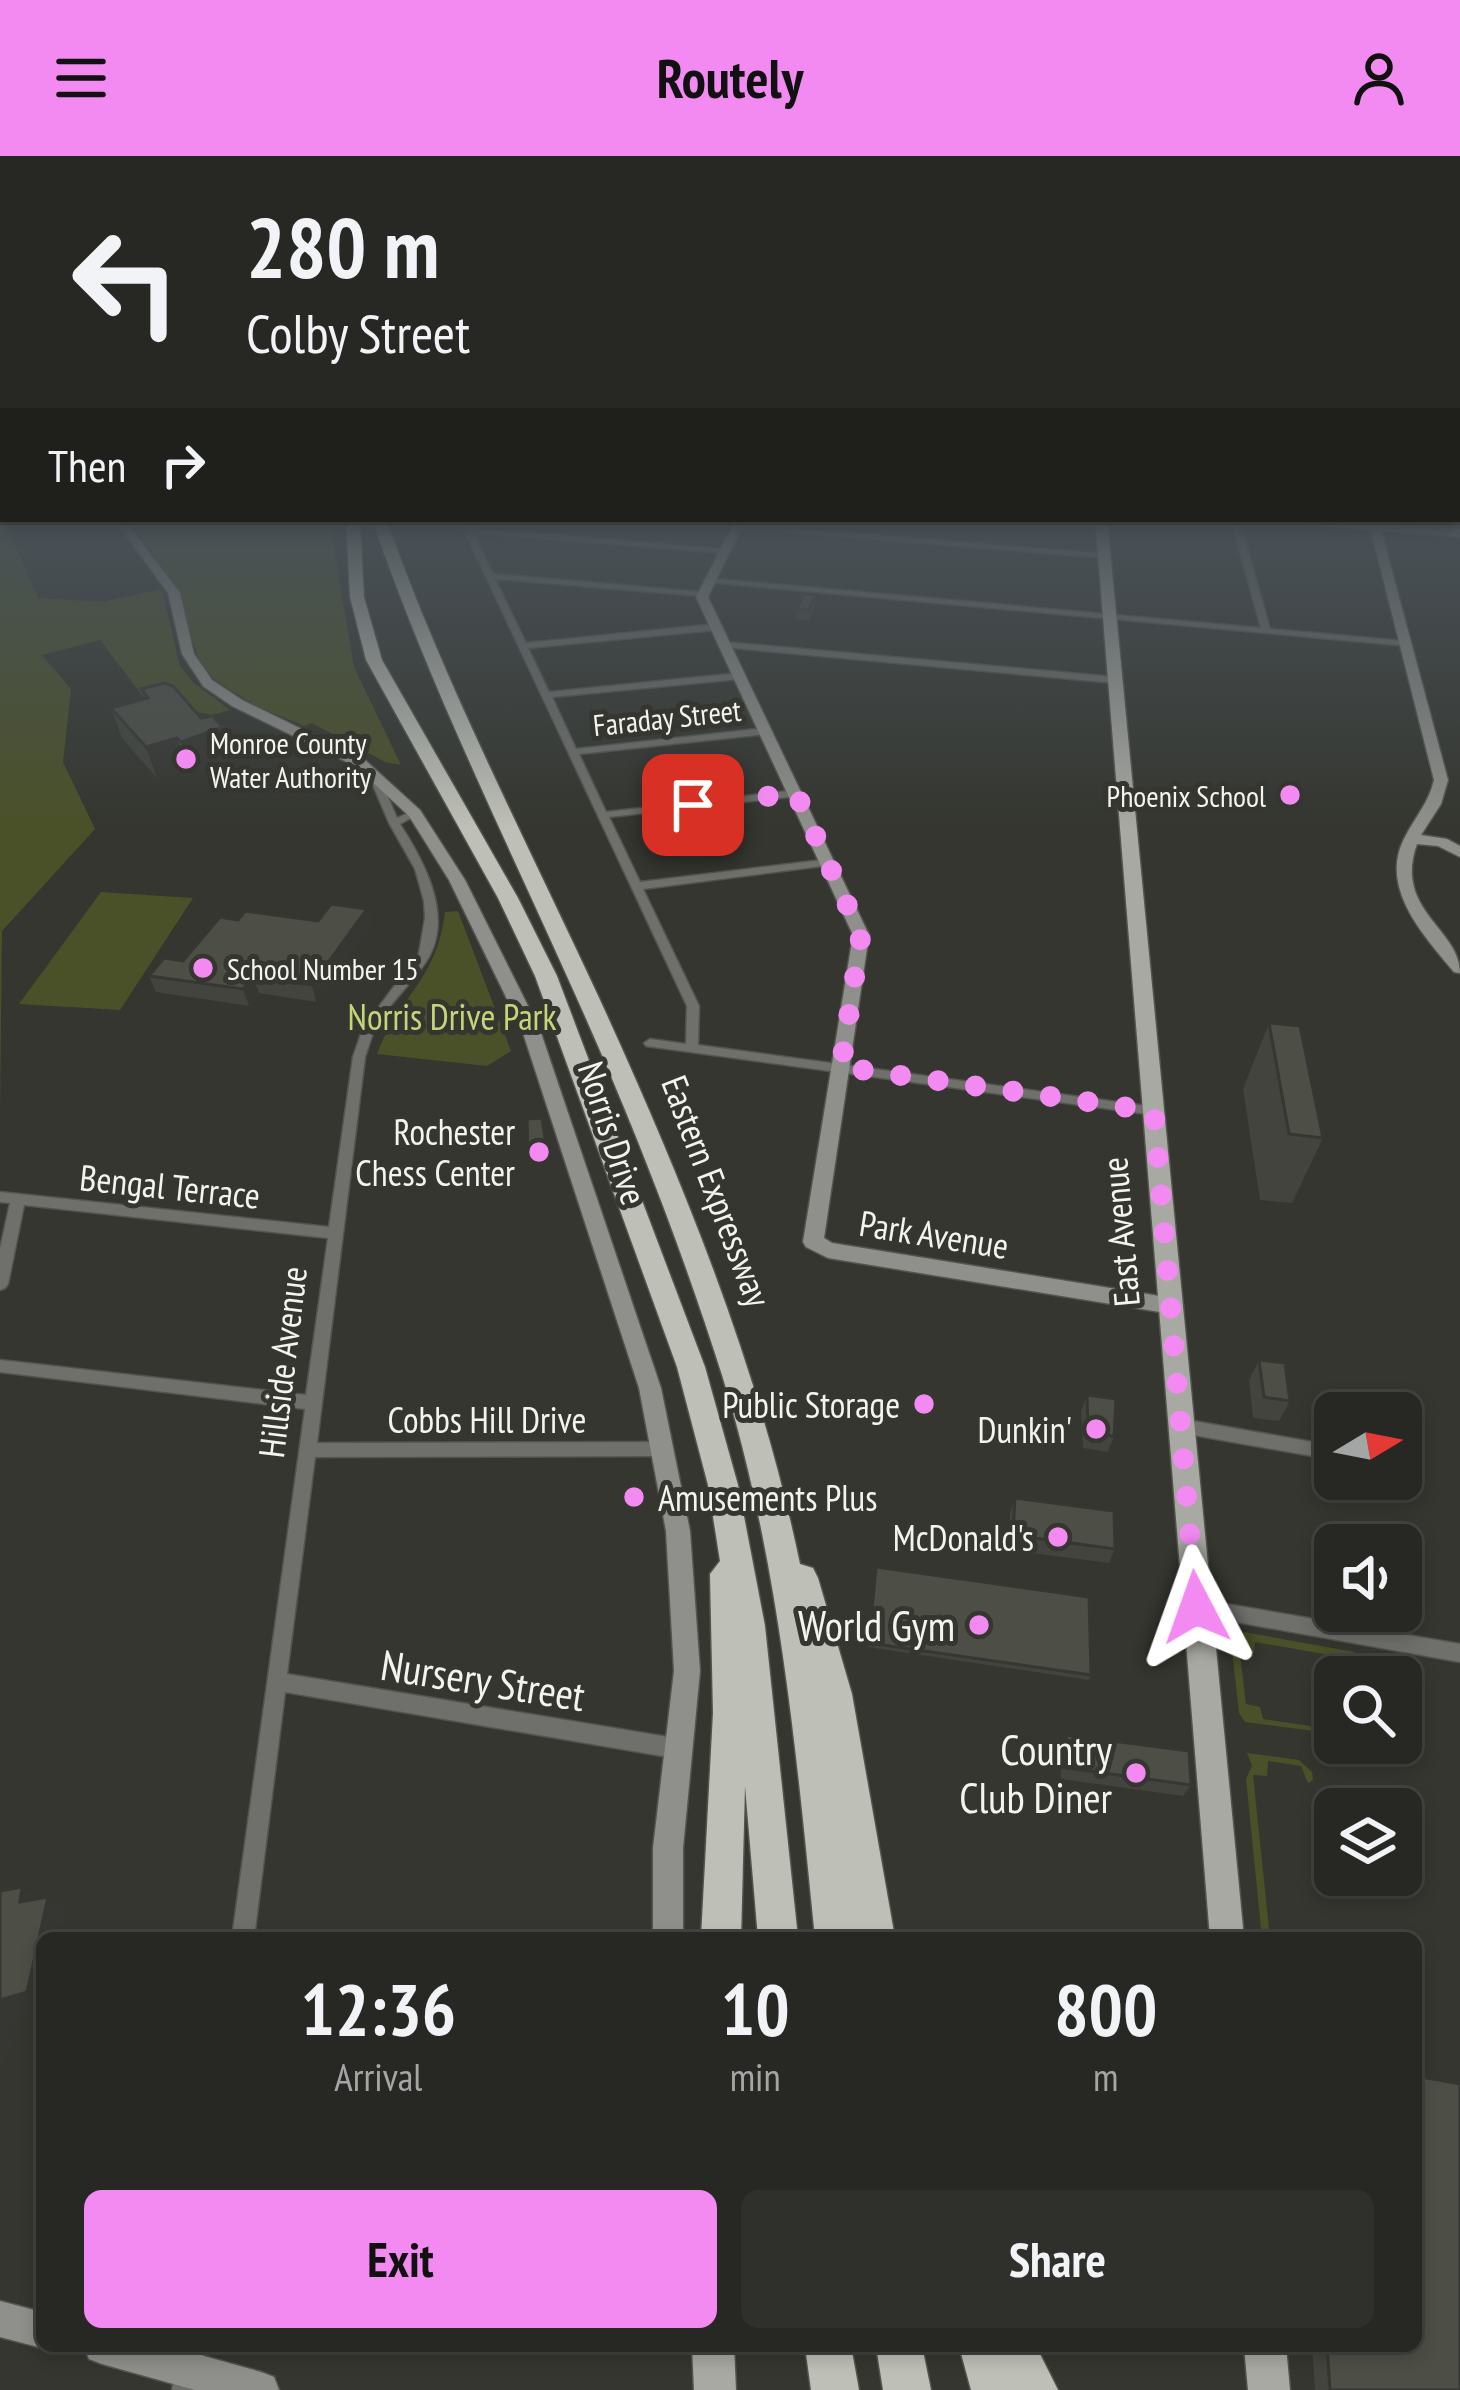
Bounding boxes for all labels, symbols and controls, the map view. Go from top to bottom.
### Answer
text: Routely [657,43,803,113]
icon: menu [48,45,114,111]
icon: person [1346,45,1412,111]
text: 280 m [246,192,439,301]
icon: left [48,204,204,360]
text: Colby Street [246,298,470,368]
icon: right [150,432,216,498]
text: Then [48,436,126,494]
street label: Faraday Street [591,690,744,744]
place label: Monroe County Water Authority [210,723,372,796]
marker: Monroe County Water Authority [173,746,199,772]
pin [642,754,744,856]
icon: arrive [660,772,726,838]
place label: Phoenix School [1107,776,1266,815]
marker: Phoenix School [1277,782,1303,808]
place label: School Number 15 [227,949,419,988]
marker: School Number 15 [190,955,216,981]
park label: Norris Drive Park [348,993,556,1040]
street label: Norris Drive [568,1056,658,1210]
street label: Eastern Expressway [651,1069,783,1314]
place label: Rochester Chess Center [355,1108,515,1196]
marker: Rochester Chess Center [526,1139,552,1165]
street label: Bengal Terrace [77,1153,263,1219]
street label: East Avenue [1090,1155,1150,1309]
street label: Park Avenue [856,1199,1012,1269]
street label: Hillside Avenue [247,1264,317,1460]
place label: Public Storage [722,1381,900,1428]
marker: Public Storage [911,1391,937,1417]
north arrow [1314,1392,1422,1500]
map controls [1314,1392,1422,1896]
street label: Cobbs Hill Drive [387,1396,587,1443]
place label: Dunkin' [978,1406,1072,1453]
marker: Dunkin' [1083,1416,1109,1442]
place label: Amusements Plus [658,1474,877,1521]
marker: Amusements Plus [621,1484,647,1510]
place label: McDonald's [893,1514,1034,1561]
marker: McDonald's [1045,1524,1071,1550]
button: sound [1314,1524,1422,1632]
position arrow [1133,1544,1259,1670]
place label: World Gym [798,1598,955,1653]
marker: World Gym [966,1612,992,1638]
street label: Nursery Street [377,1637,589,1723]
button: search [1314,1656,1422,1764]
place label: Country Club Diner [959,1722,1112,1825]
marker: Country Club Diner [1123,1760,1149,1786]
button: layers [1314,1788,1422,1896]
text: 12:36 [301,1962,456,2055]
text: 10 [721,1962,790,2055]
text: 800 [1054,1962,1157,2055]
text: Arrival [334,2051,422,2102]
text: min [730,2051,781,2102]
text: m [1093,2051,1119,2102]
button: Exit [84,2190,717,2328]
button: Share [741,2190,1374,2328]

